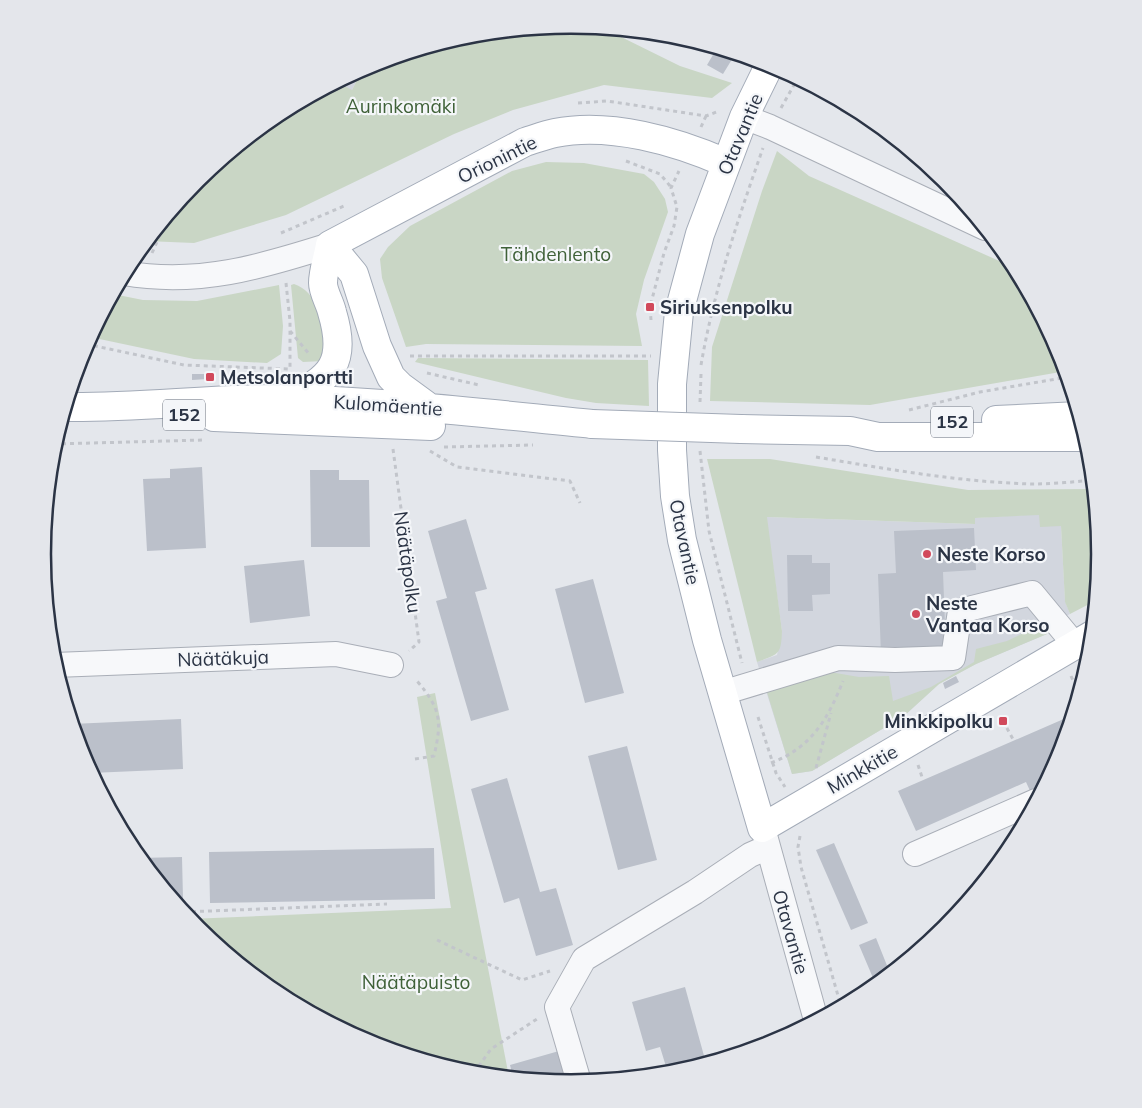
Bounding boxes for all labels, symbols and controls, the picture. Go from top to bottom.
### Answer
street label: Otavantie [712,89,768,179]
park label: Aurinkomäki [346,94,456,118]
street label: Orionintie [453,130,541,188]
park label: Tähdenlento [501,242,611,266]
place label: Siriuksenpolku [660,295,793,319]
marker: Siriuksenpolku [644,301,656,313]
place label: Metsolanportti [220,365,353,389]
marker: Metsolanportti [204,371,216,383]
street label: Kulomäentie [333,389,443,421]
road number: 152 [163,400,205,430]
road number: 152 [931,407,973,438]
street label: Otavantie [664,497,706,587]
street label: Näätäpolku [389,510,427,614]
place label: Neste Korso [937,542,1046,566]
marker: Neste Korso [921,548,933,560]
place label: Neste Vantaa Korso [925,591,1050,637]
marker: Neste Vantaa Korso [910,608,922,620]
street label: Näätäkuja [177,644,269,672]
place label: Minkkipolku [884,709,993,733]
marker: Minkkipolku [997,715,1009,727]
street label: Minkkitie [822,739,902,799]
street label: Otavantie [768,887,814,977]
park label: Näätäpuisto [362,970,470,994]

